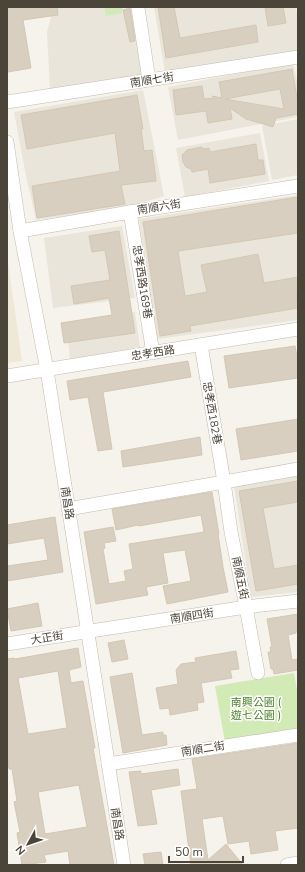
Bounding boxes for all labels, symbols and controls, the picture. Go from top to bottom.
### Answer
street label: 南順七街 [129,69,175,91]
street label: 南順六街 [136,196,182,218]
street label: 忠孝西路169巷 [129,244,155,320]
street label: 忠孝西路 [130,342,176,364]
street label: 忠孝西182巷 [199,380,225,446]
street label: 南昌路 [57,486,77,520]
street label: 南順五街 [228,555,252,601]
street label: 南順四街 [169,605,215,627]
street label: 大正街 [30,628,64,648]
park label: 南興公園 ( 遊七公園 ) [231,695,282,723]
street label: 南順二街 [180,738,226,760]
street label: 南昌路 [107,807,127,841]
north arrow [8,824,48,864]
scale bar [169,838,243,864]
text: N [12,842,29,858]
text: 50 m [175,844,203,860]

